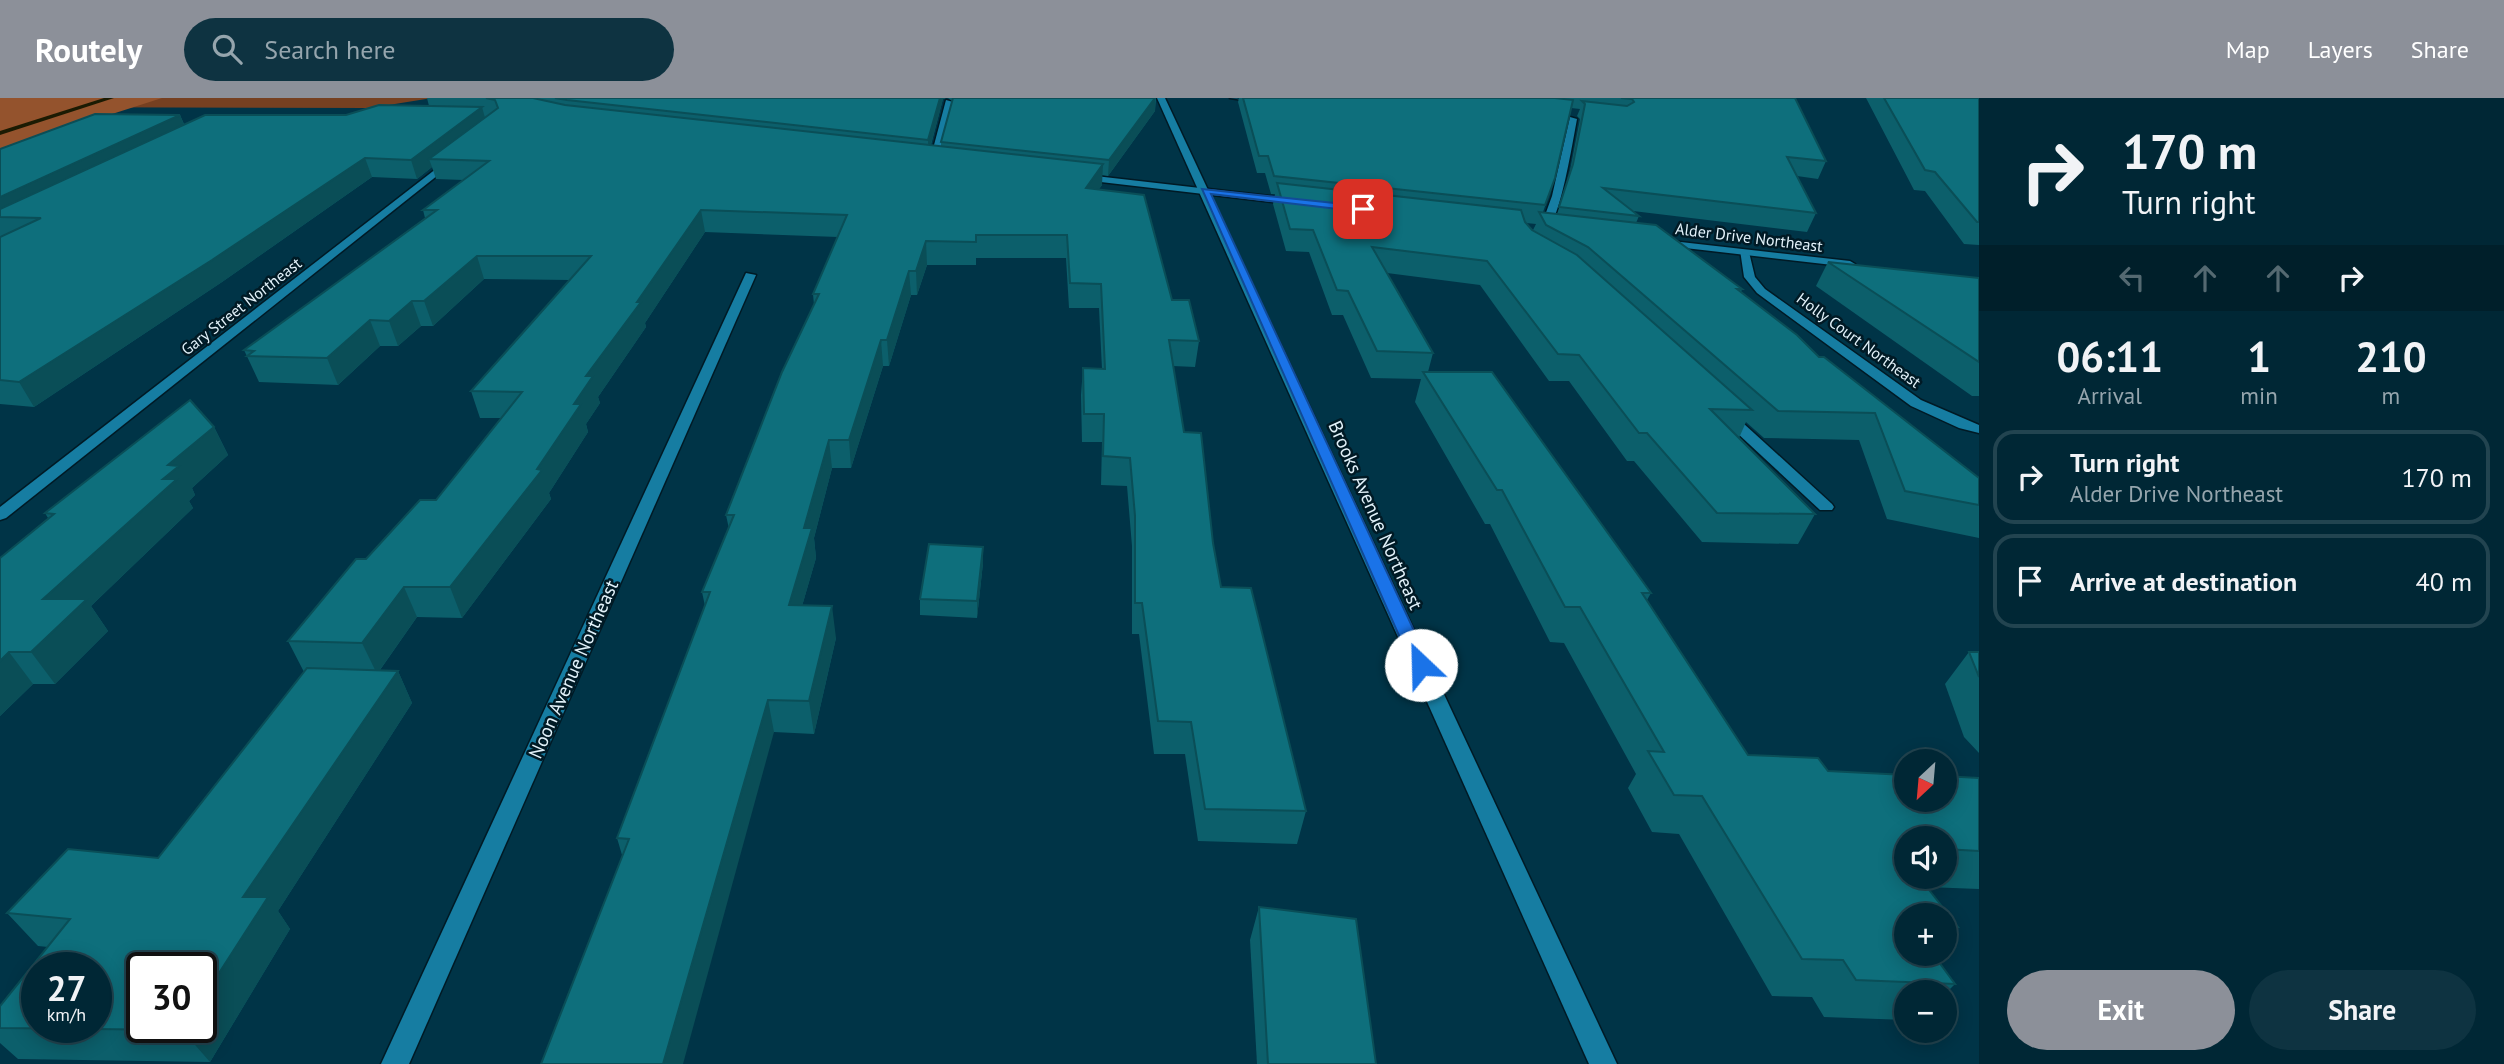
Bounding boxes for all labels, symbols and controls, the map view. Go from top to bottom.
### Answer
search box [184,18,674,81]
text: Routely [35,28,142,71]
icon: search [208,30,246,68]
text: Search here [264,33,395,66]
text: Map [2226,34,2270,65]
text: Layers [2308,34,2373,65]
text: Share [2411,34,2469,65]
text: 170 m [2122,119,2257,183]
icon: right [2007,126,2098,217]
pin [1333,179,1393,239]
text: Turn right [2122,181,2256,223]
icon: arrive [1344,190,1382,228]
street label: Alder Drive Northeast [1674,218,1824,256]
street label: Gary Street Northeast [177,252,306,359]
icon: left [2113,259,2151,297]
icon: ahead [2186,259,2224,297]
icon: ahead [2259,259,2297,297]
icon: right [2332,259,2370,297]
street label: Holly Court Northeast [1793,288,1926,392]
text: 06:11 [2056,329,2163,384]
text: 1 [2247,329,2271,384]
text: 210 [2355,329,2427,384]
text: Arrival [2077,381,2142,410]
text: min [2240,381,2278,410]
text: m [2382,381,2400,410]
street label: Brooks Avenue Northeast [1323,417,1429,614]
text: Turn right [2070,446,2179,479]
icon: right [2011,458,2049,496]
text: 170 m [2401,461,2472,494]
text: Alder Drive Northeast [2070,479,2283,508]
icon: arrive [2011,562,2049,600]
text: Arrive at destination [2070,565,2297,598]
text: 40 m [2416,565,2472,598]
street label: Noon Avenue Northeast [523,576,623,762]
position arrow [1384,628,1458,702]
north arrow [1894,749,1956,812]
map controls [1894,749,1957,1043]
button: sound [1894,826,1957,889]
button: + [1894,903,1957,966]
speed limit sign: 30 [126,952,217,1043]
text: 27 [47,965,86,1011]
button: Exit [2007,970,2235,1050]
button: Share [2249,970,2476,1050]
button: − [1894,980,1957,1043]
text: km/h [47,1003,86,1026]

